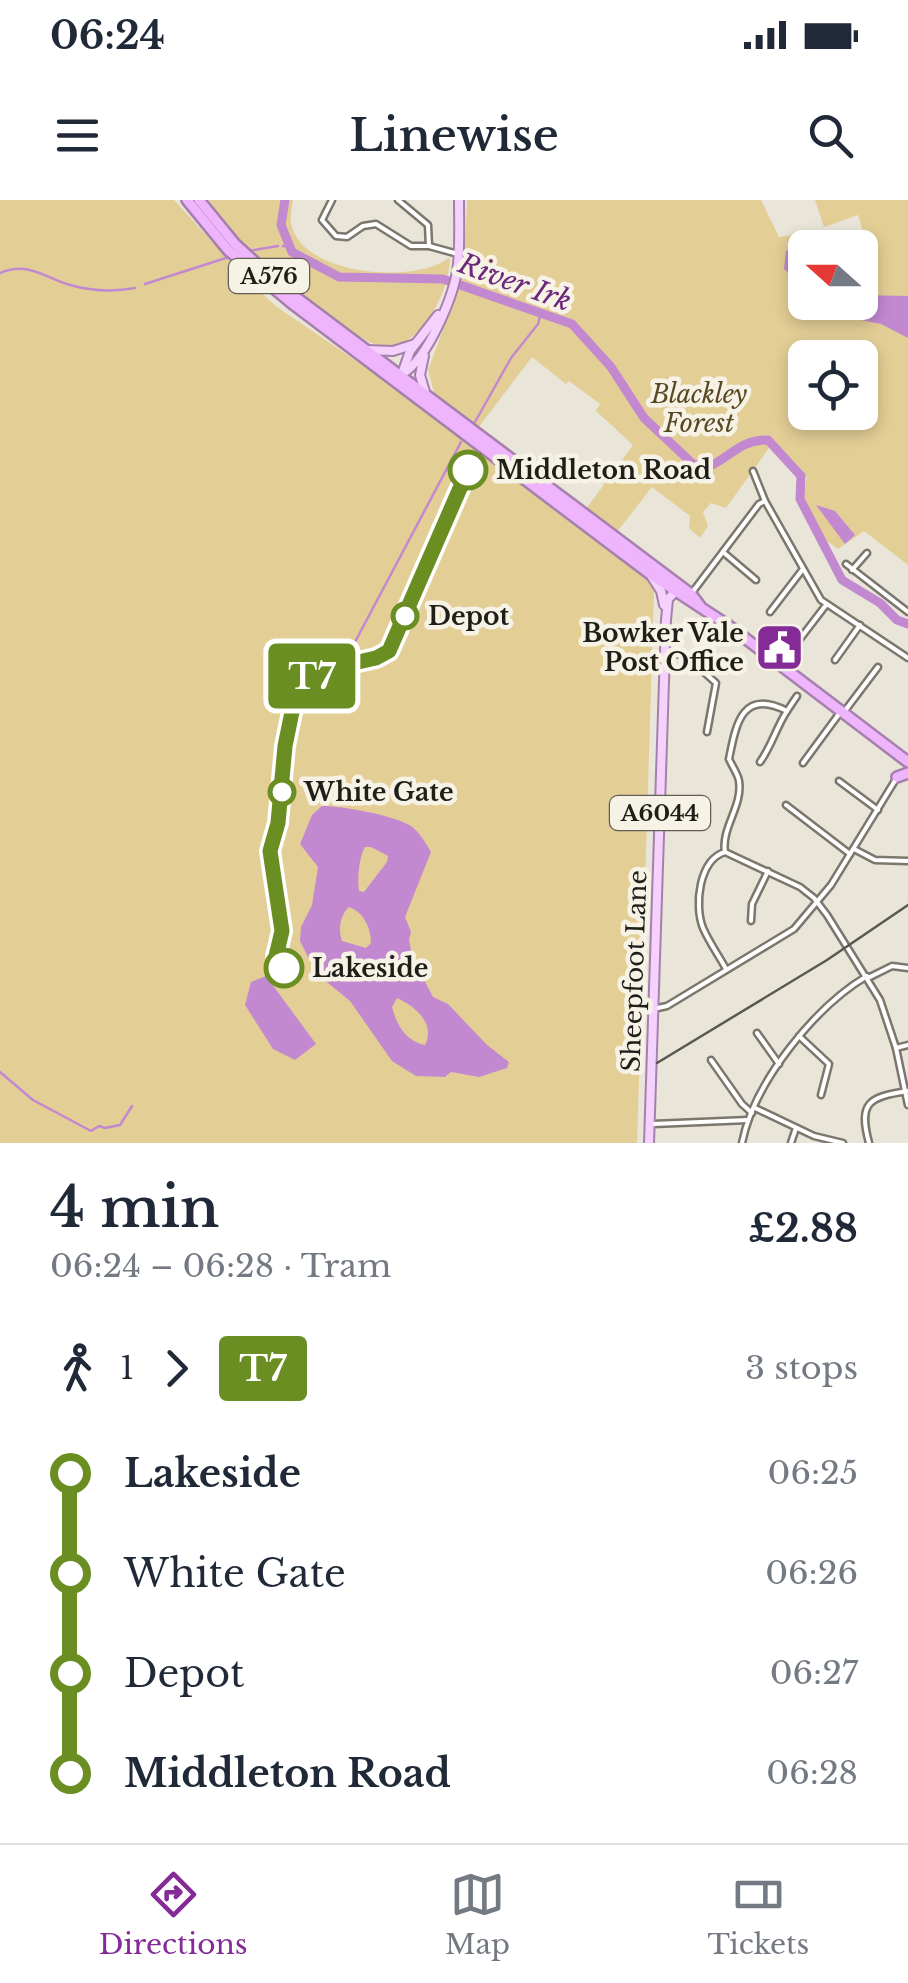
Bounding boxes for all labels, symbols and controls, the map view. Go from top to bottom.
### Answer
text: 06:24 [50,12,165,59]
text: Linewise [349,107,559,163]
icon: menu [50,108,105,163]
icon: search [803,108,858,163]
north arrow [788,230,878,320]
map controls [788,230,878,430]
water label: River Irk [453,246,576,319]
road number: A576 [229,259,309,293]
button: locate [788,340,878,430]
park label: Blackley Forest [650,379,747,439]
marker: Middleton Road [449,451,487,489]
place label: Middleton Road [496,455,711,486]
place label: Depot [428,601,510,632]
marker: Depot [392,603,418,629]
place label: Bowker Vale Post Office [582,618,744,678]
public building icon: Bowker Vale Post Office [753,621,805,673]
line badge: T7 [267,644,357,708]
text: T7 [288,655,336,698]
place label: White Gate [303,777,454,808]
marker: White Gate [269,779,295,805]
road number: A6044 [610,796,710,830]
street label: Sheepfoot Lane [615,870,654,1072]
marker: Lakeside [265,949,303,987]
place label: Lakeside [312,953,428,984]
text: 4 min [50,1174,219,1242]
text: £2.88 [748,1205,858,1252]
text: 06:24 – 06:28 · Tram [50,1246,391,1286]
icon: walk [50,1341,105,1396]
icon: forward [149,1341,204,1396]
text: T7 [239,1347,287,1390]
text: 1 [120,1348,134,1388]
text: 3 stops [745,1348,858,1388]
text: Lakeside [124,1450,301,1497]
text: 06:25 [768,1453,858,1493]
text: White Gate [124,1550,346,1597]
text: 06:26 [765,1553,858,1593]
text: Depot [124,1650,244,1697]
text: 06:27 [770,1653,858,1693]
text: Middleton Road [124,1750,451,1797]
text: 06:28 [766,1753,858,1793]
tab: Directions [99,1867,248,1962]
tab: Map [445,1867,510,1962]
tab: Tickets [708,1867,809,1962]

